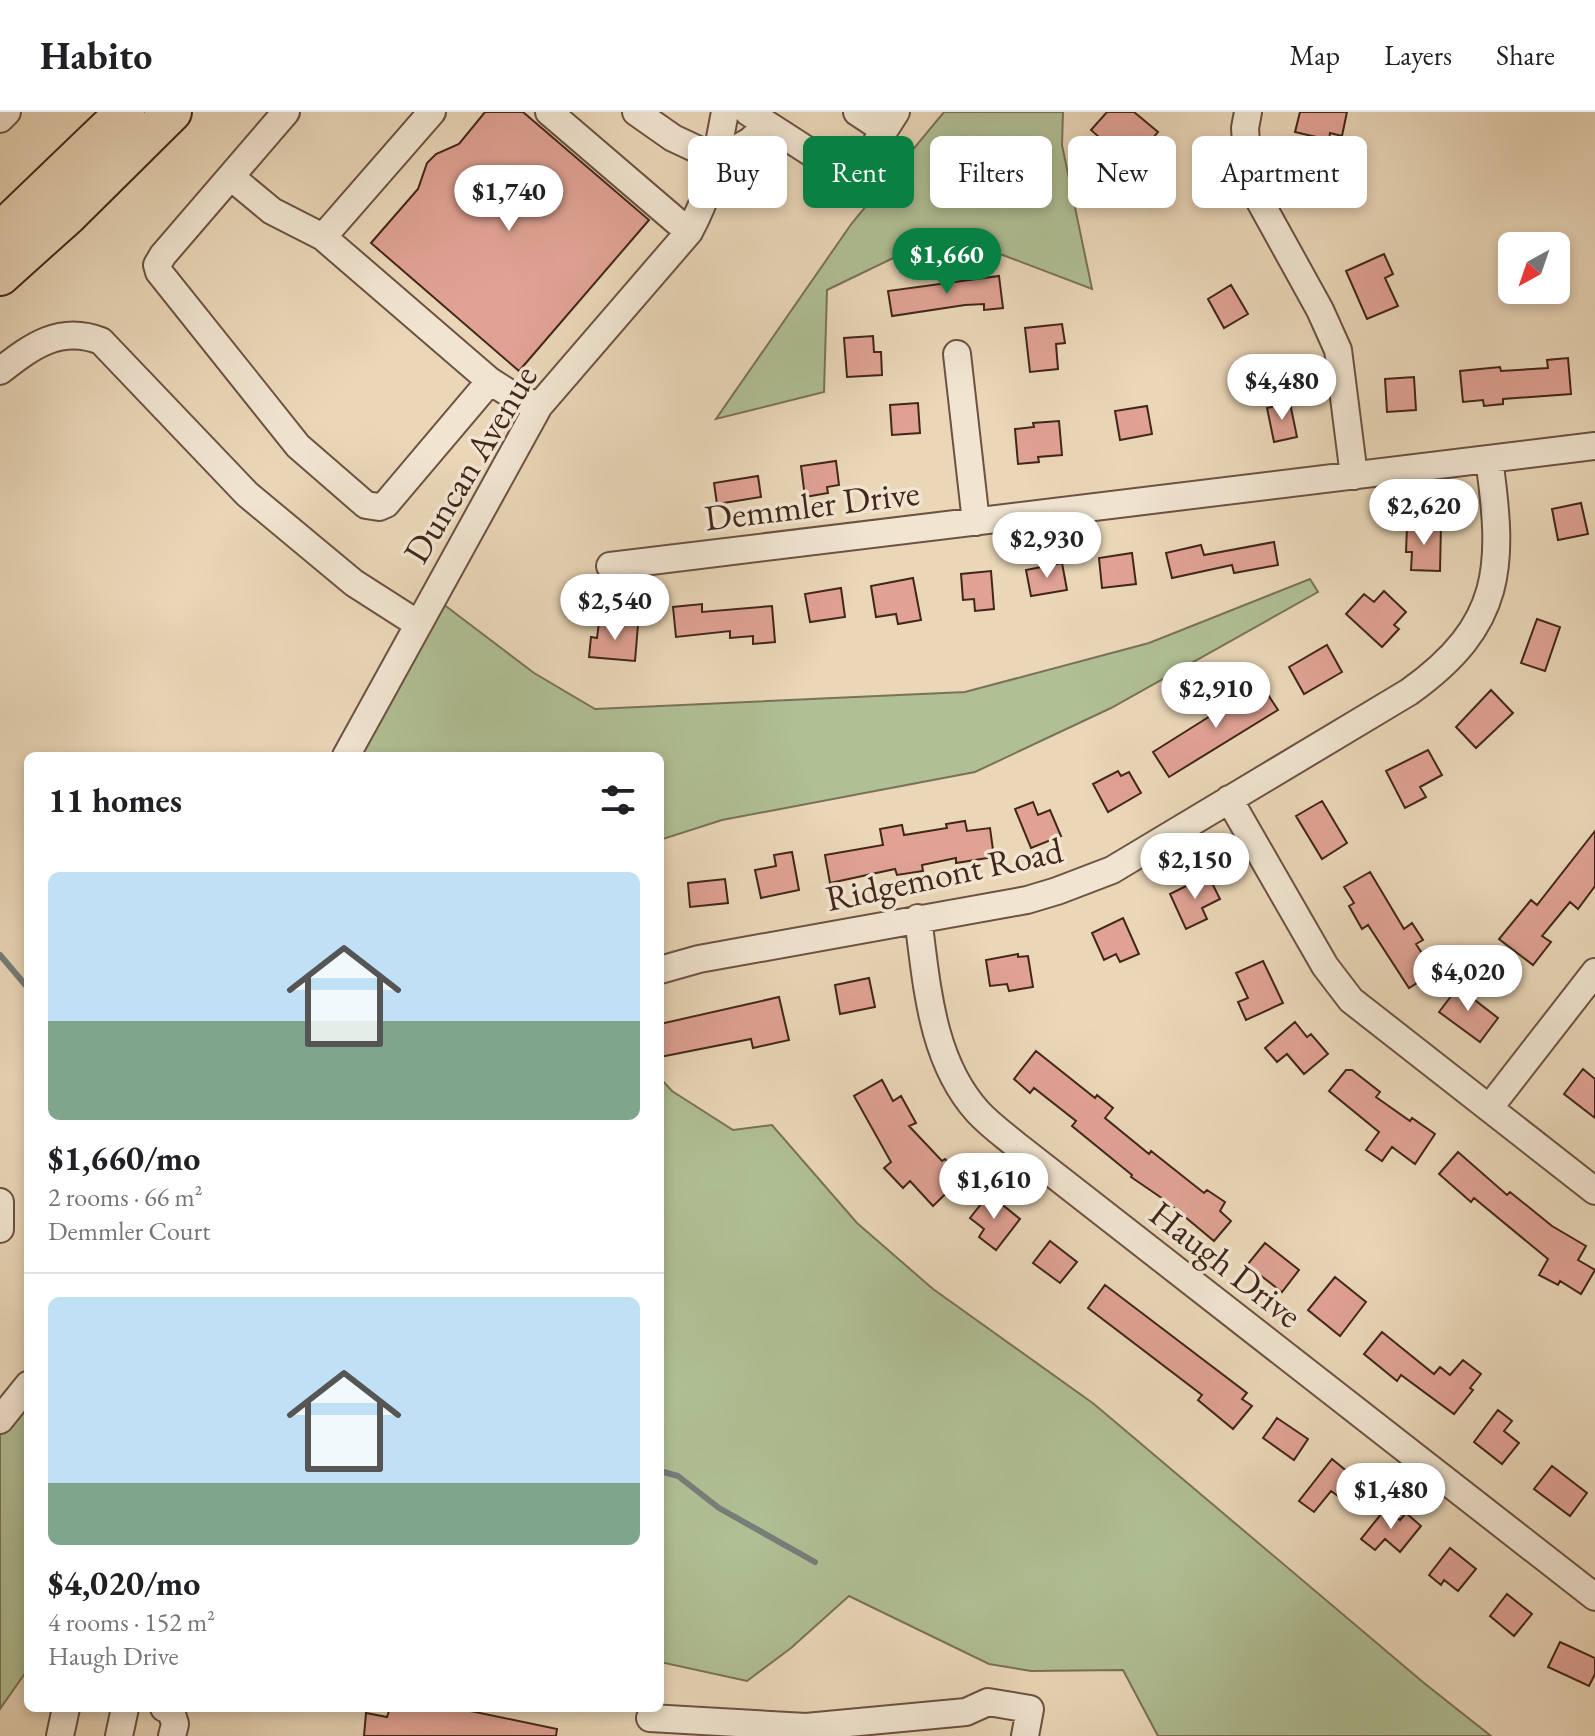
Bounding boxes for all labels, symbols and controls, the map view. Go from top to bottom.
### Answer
text: Habito [40,31,152,80]
text: Map [1290,37,1340,73]
text: Layers [1384,37,1452,73]
text: Share [1496,37,1555,73]
chip: Buy [688,136,787,208]
chip: Rent [803,136,914,208]
chip: Filters [930,136,1052,208]
chip: New [1068,136,1176,208]
chip: Apartment [1192,136,1367,208]
pin: $1,740 [444,165,574,233]
text: $1,740 [472,174,546,208]
pin: $1,660 [882,228,1012,296]
north arrow [1498,232,1570,304]
map controls [1498,232,1570,304]
text: $1,660 [910,237,984,271]
pin: $4,480 [1217,354,1347,422]
street label: Duncan Avenue [392,356,548,572]
text: $4,480 [1245,363,1319,397]
street label: Demmler Drive [702,469,922,541]
pin: $2,620 [1359,479,1489,547]
text: $2,620 [1387,488,1461,522]
pin: $2,930 [982,512,1112,580]
text: $2,930 [1010,521,1084,555]
pin: $2,540 [550,574,680,642]
text: $2,540 [578,583,652,617]
pin: $2,910 [1151,662,1281,730]
text: $2,910 [1179,671,1253,705]
text: 11 homes [48,778,182,822]
icon: filters [596,778,640,822]
street label: Ridgemont Road [821,826,1068,922]
pin: $2,150 [1130,833,1260,901]
text: $2,150 [1158,842,1232,876]
icon: home [272,924,416,1068]
pin: $4,020 [1403,945,1533,1013]
text: $4,020 [1431,954,1505,988]
text: $1,660/mo [48,1136,200,1180]
pin: $1,610 [929,1153,1059,1221]
text: $1,610 [957,1162,1031,1196]
text: 2 rooms · 66 m² [48,1180,203,1214]
street label: Haugh Drive [1140,1190,1312,1338]
text: Demmler Court [48,1214,210,1248]
icon: home [272,1349,416,1493]
pin: $1,480 [1326,1463,1456,1531]
text: $1,480 [1354,1472,1428,1506]
text: $4,020/mo [48,1561,200,1605]
text: 4 rooms · 152 m² [48,1605,215,1639]
text: Haugh Drive [48,1639,179,1673]

